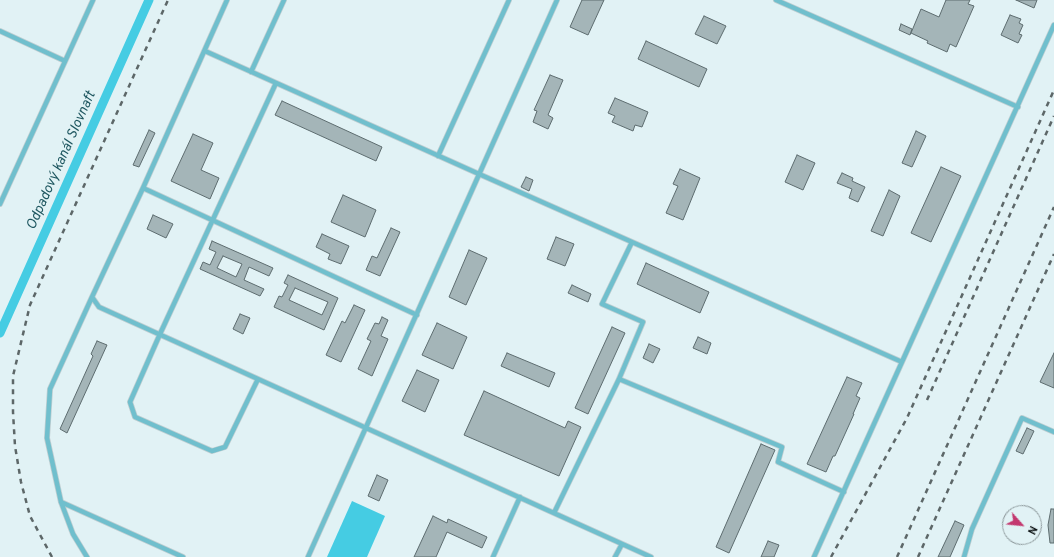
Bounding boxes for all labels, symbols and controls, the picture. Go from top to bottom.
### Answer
water label: Odpadový kanál Slovnaft [24,89,100,233]
north arrow [1002,505,1042,545]
text: N [1024,523,1040,537]

